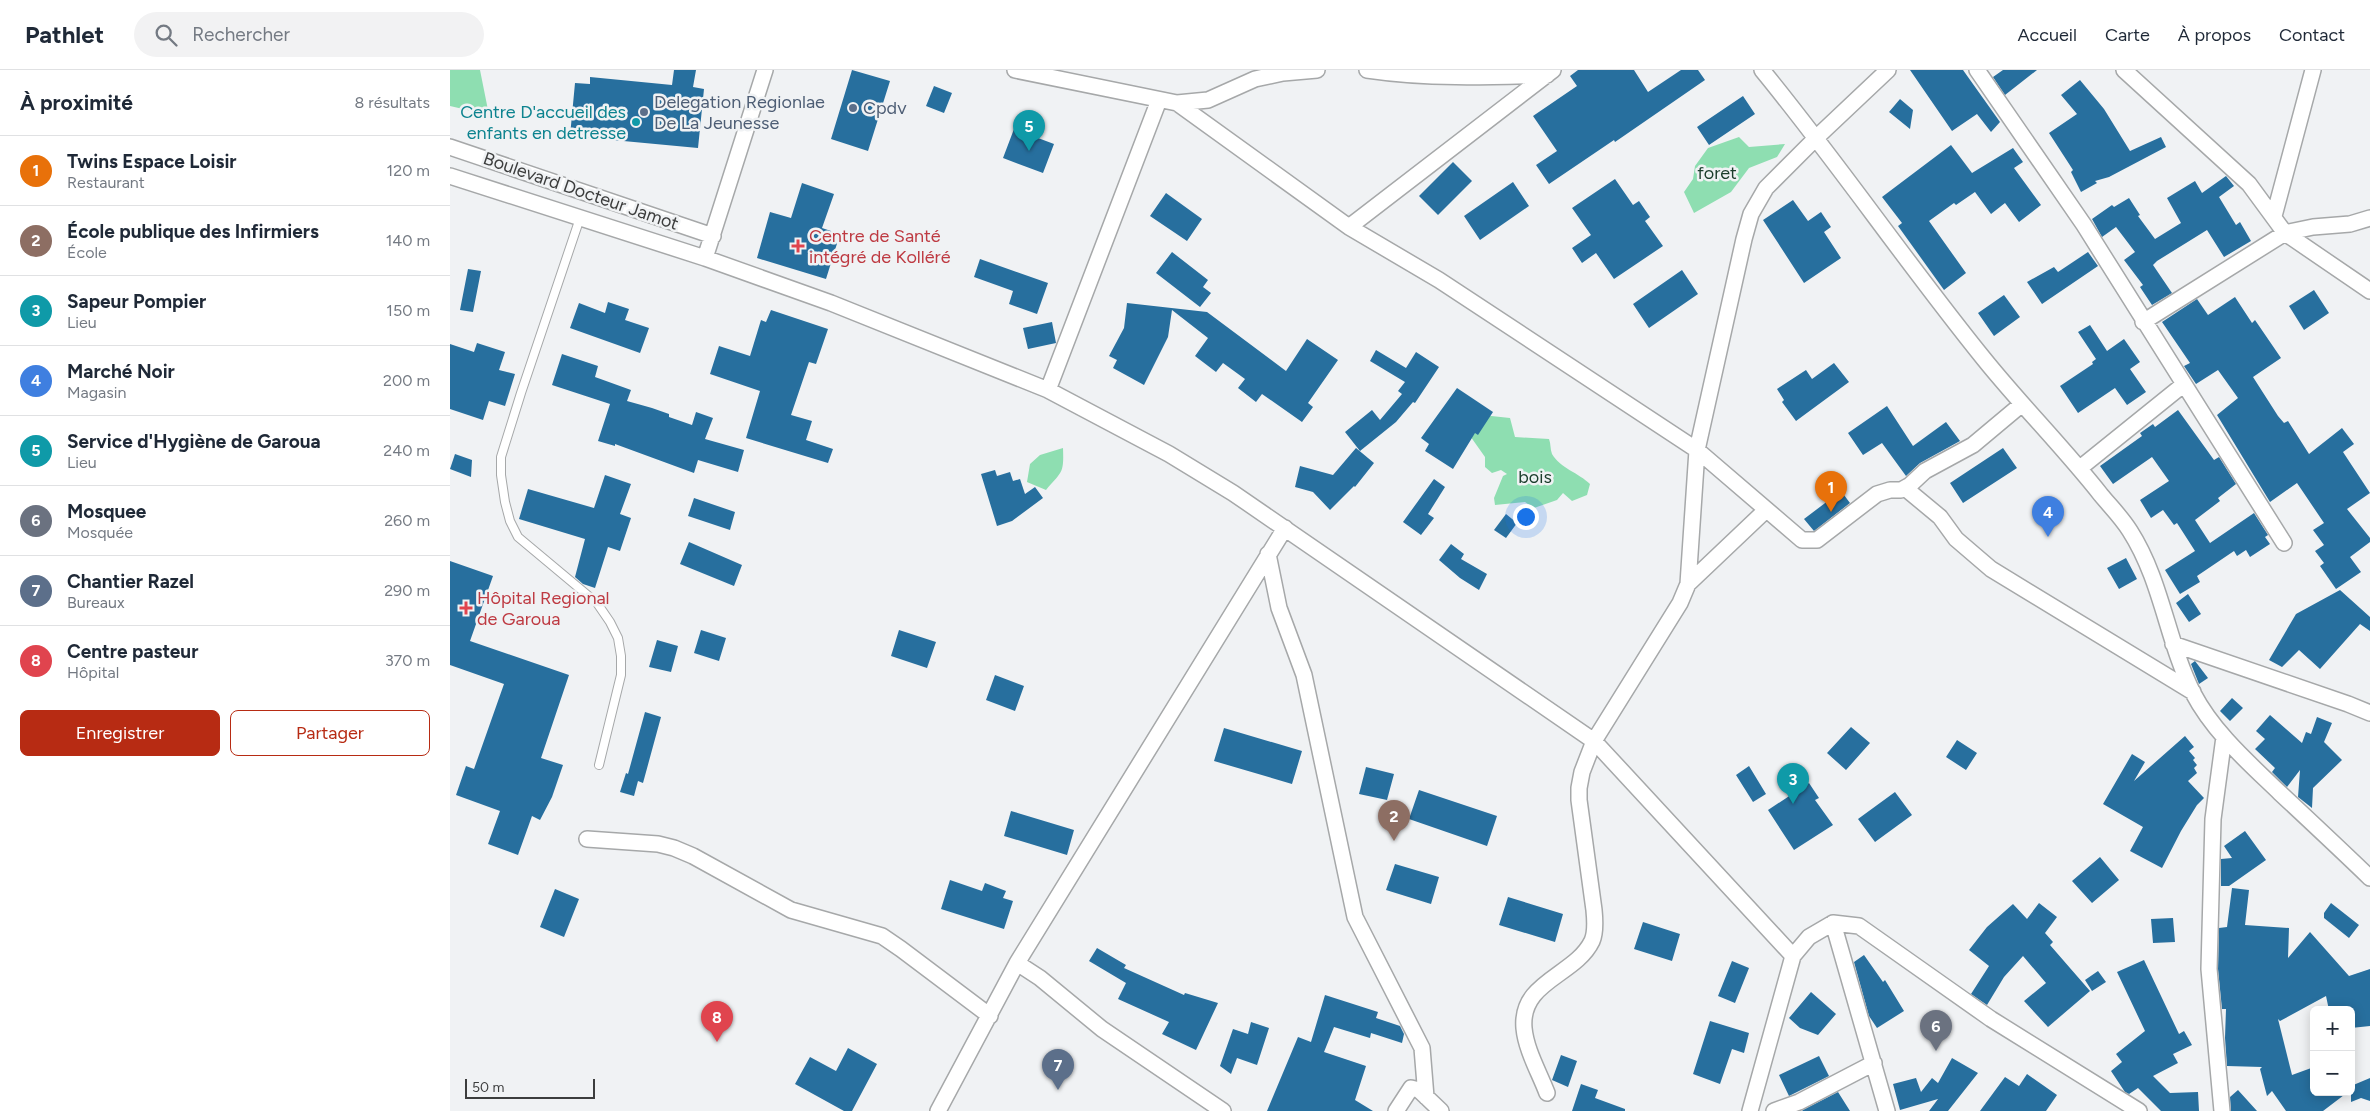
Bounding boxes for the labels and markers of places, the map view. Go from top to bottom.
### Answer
place label: Delegation Regionlae De La Jeunesse [654,91,825,134]
place label: Cpdv [863,97,907,119]
place label: Centre D'accueil des enfants en detresse [460,101,626,144]
marker: Cpdv [847,102,859,114]
marker: Delegation Regionlae De La Jeunesse [638,106,650,118]
pin: 5 [1013,110,1045,151]
marker: Centre D'accueil des enfants en detresse [630,116,642,128]
place label: Centre de Santé intégré de Kolléré [809,225,951,268]
marker: Centre de Santé intégré de Kolléré [791,239,805,253]
pin: 1 [1815,471,1847,512]
pin: 4 [2032,496,2064,537]
place label: Hôpital Regional de Garoua [477,587,610,630]
marker: Hôpital Regional de Garoua [459,601,473,615]
pin: 3 [1777,763,1809,804]
pin: 2 [1378,800,1410,841]
pin: 8 [701,1001,733,1042]
pin: 6 [1920,1010,1952,1051]
pin: 7 [1042,1049,1074,1090]

